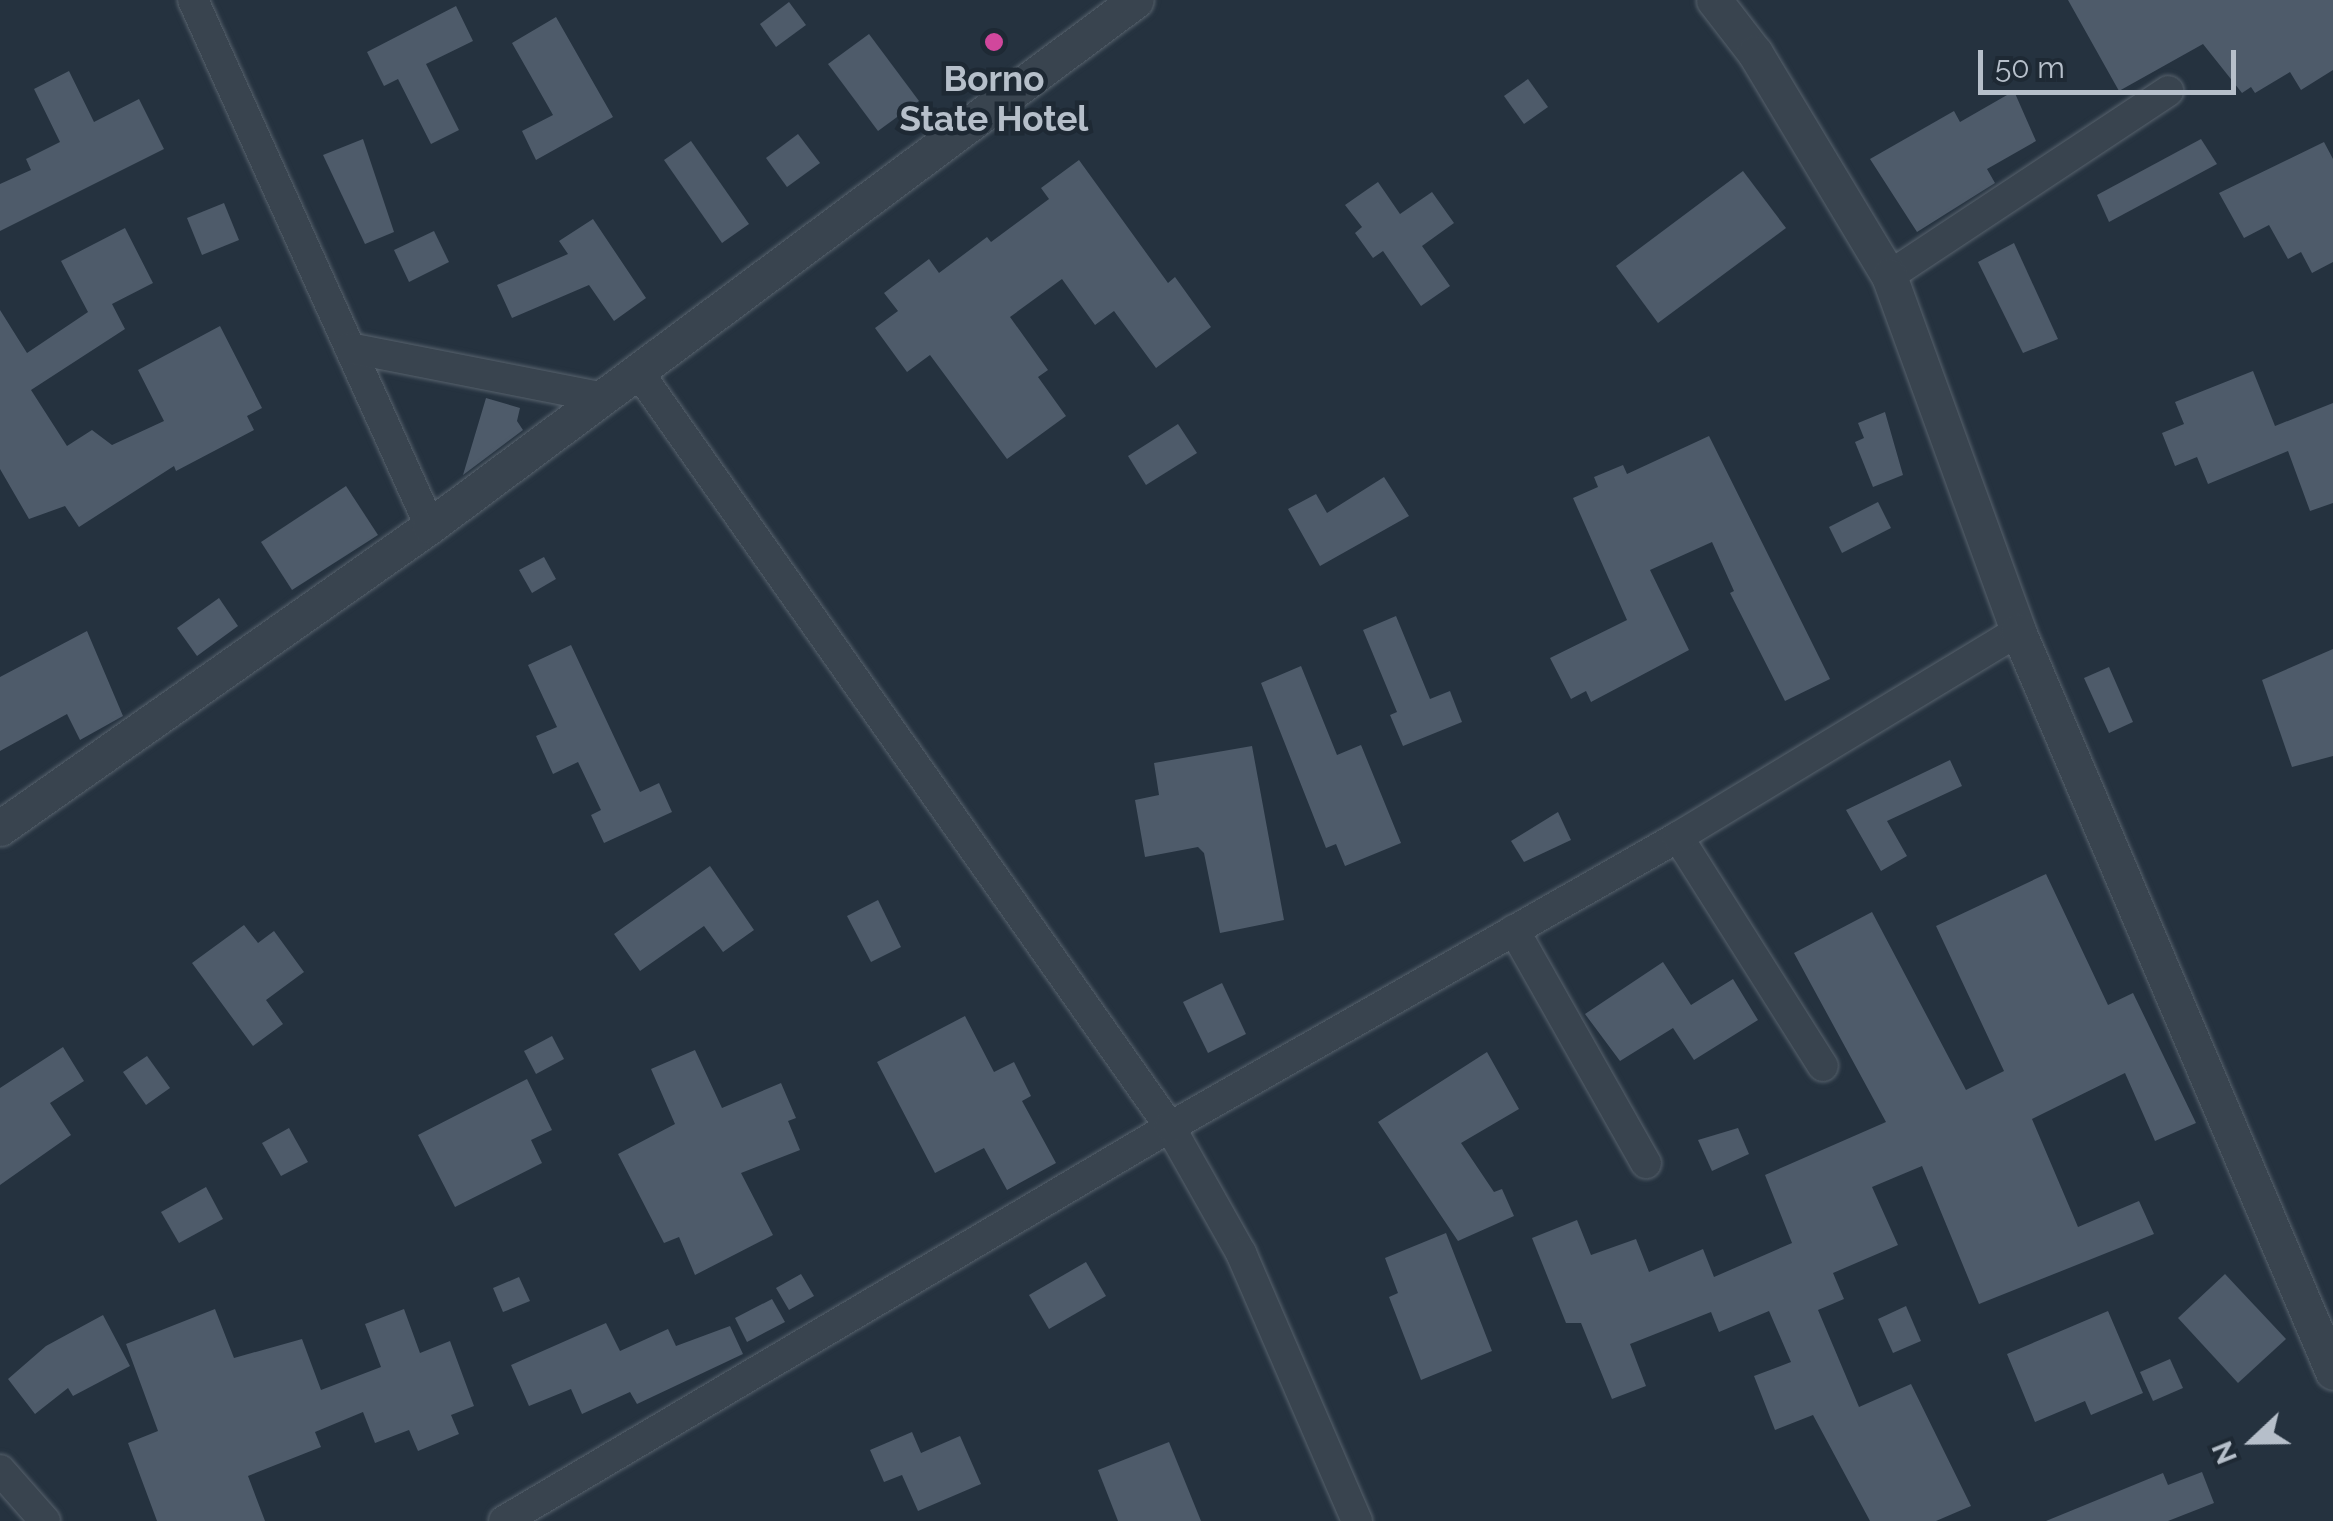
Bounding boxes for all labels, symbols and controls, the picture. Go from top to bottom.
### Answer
scale bar [1983,30,2240,92]
marker: Borno State Hotel [983,31,1005,53]
text: 50 m [1995,50,2065,85]
place label: Borno State Hotel [900,58,1088,140]
north arrow [2203,1391,2303,1491]
text: N [2205,1436,2244,1469]

